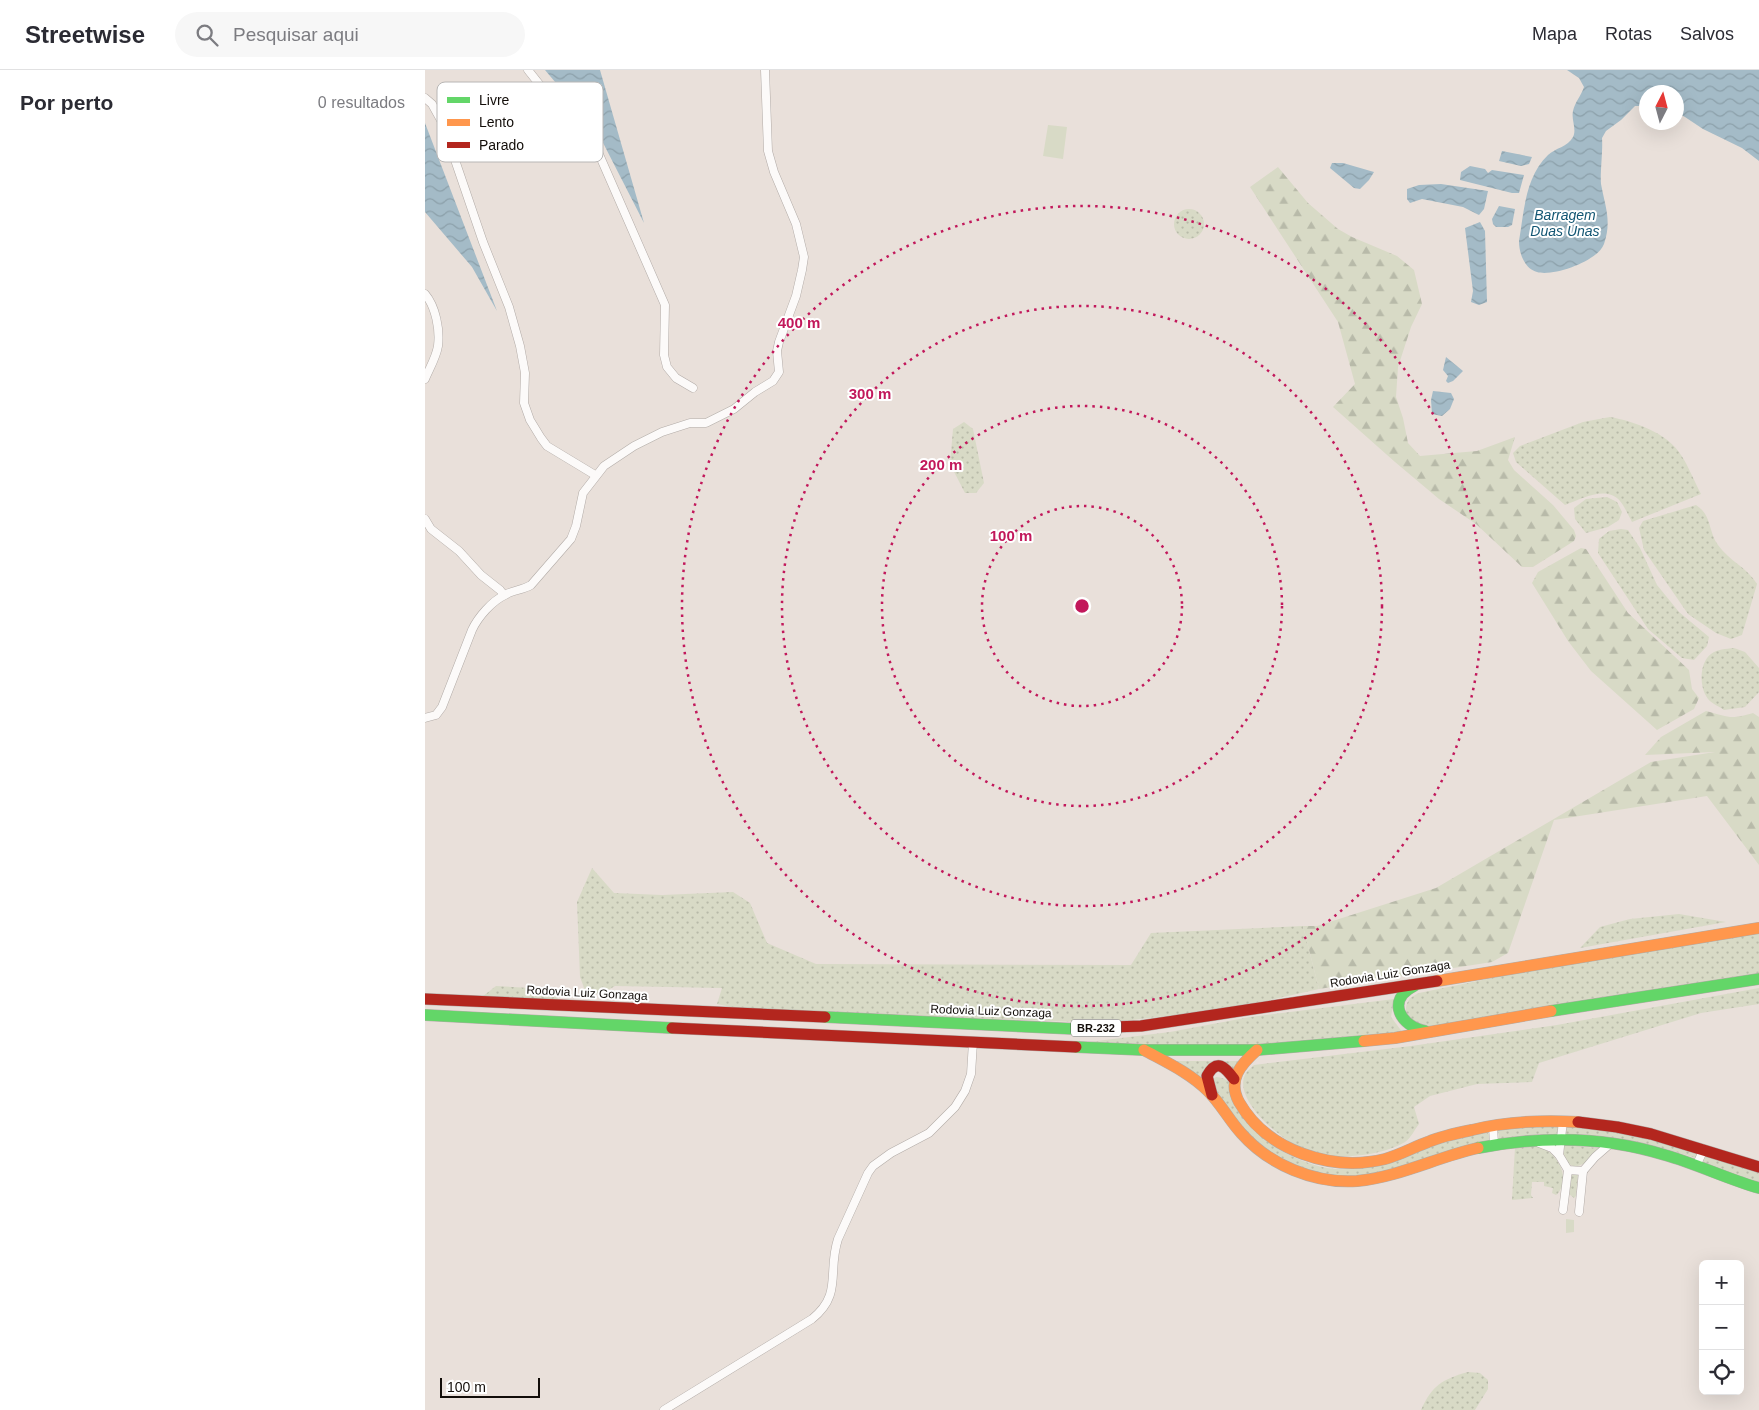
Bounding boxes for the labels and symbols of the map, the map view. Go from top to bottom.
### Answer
legend [437,82,603,162]
north arrow [1639,85,1684,130]
text: Livre [479,92,510,108]
text: Lento [479,114,514,130]
text: Parado [479,137,524,153]
water label: Barragem Duas Unas [1530,207,1600,239]
text: 400 m [778,314,820,331]
text: 300 m [849,385,891,402]
text: 200 m [920,456,962,473]
text: 100 m [990,527,1032,544]
centre of rings [1073,597,1091,615]
street label: Rodovia Luiz Gonzaga [1329,958,1451,990]
street label: Rodovia Luiz Gonzaga [526,983,648,1003]
street label: Rodovia Luiz Gonzaga [930,1002,1052,1020]
road number: BR-232 [1071,1020,1121,1036]
scale bar [440,1375,540,1398]

